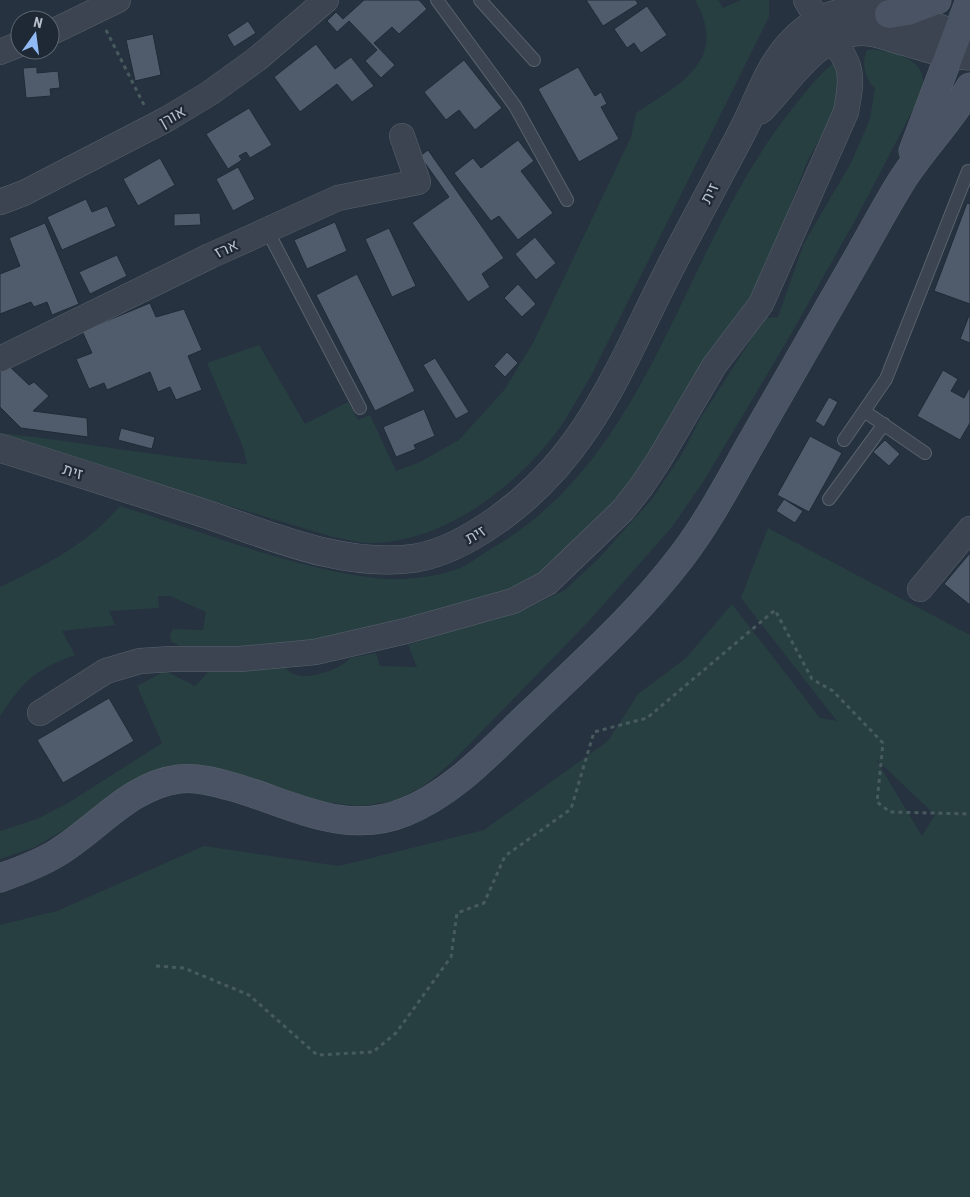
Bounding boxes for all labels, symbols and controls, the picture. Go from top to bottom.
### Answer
north arrow [10,10,60,60]
text: N [32,14,44,31]
street label: אורן [156,101,189,131]
street label: זית [696,179,723,207]
street label: ארז [211,235,241,262]
street label: זית [60,459,86,484]
street label: זית [462,521,489,548]

